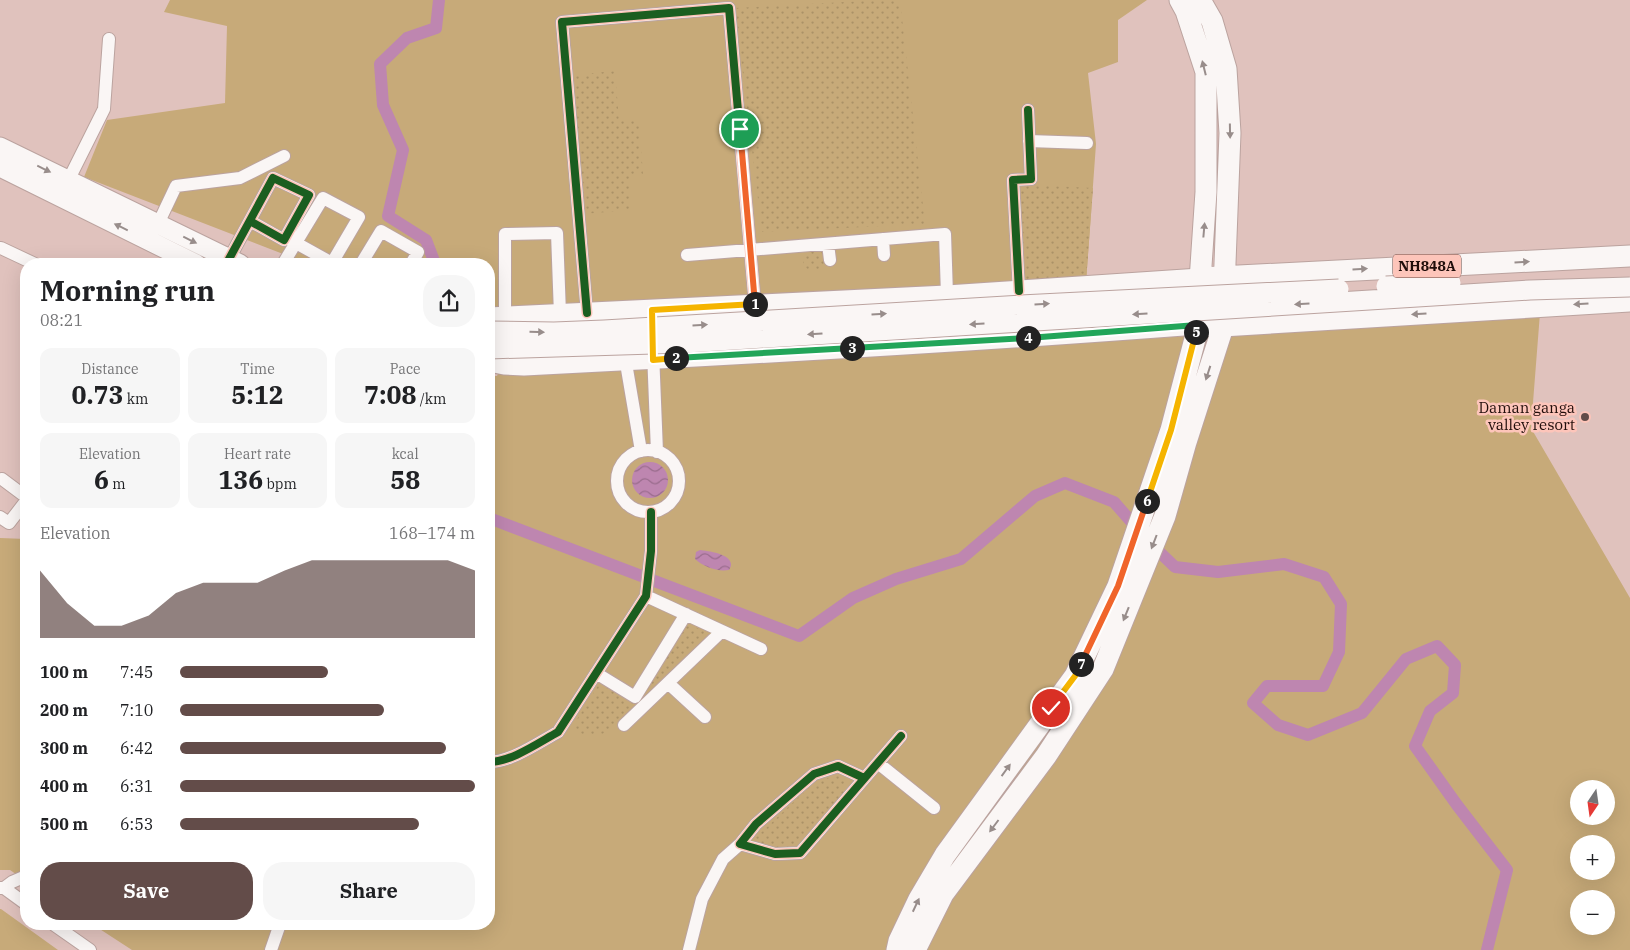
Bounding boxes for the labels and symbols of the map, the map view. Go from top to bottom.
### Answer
one-way arrow [1200,60,1208,75]
pin [719,108,761,150]
one-way arrow [1226,123,1234,139]
one-way arrow [37,165,51,173]
one-way arrow [1200,222,1208,238]
one-way arrow [114,223,128,231]
one-way arrow [183,236,197,244]
road number: NH848A [1393,255,1461,278]
one-way arrow [1514,257,1530,265]
one-way arrow [1352,265,1368,273]
pin: 1 [742,292,768,316]
one-way arrow [1034,299,1050,307]
one-way arrow [1573,300,1589,308]
one-way arrow [1294,301,1310,309]
one-way arrow [872,310,888,318]
one-way arrow [1131,310,1147,318]
one-way arrow [1411,311,1427,319]
one-way arrow [969,320,985,328]
pin: 5 [1184,320,1208,344]
one-way arrow [692,321,708,329]
pin: 4 [1016,326,1040,350]
one-way arrow [530,328,546,336]
one-way arrow [807,331,823,339]
pin: 3 [840,336,864,360]
pin: 2 [664,346,688,370]
one-way arrow [1204,365,1212,380]
place label: Daman ganga valley resort [1478,398,1575,434]
marker: Daman ganga valley resort [1579,411,1591,423]
pin: 6 [1134,488,1160,514]
one-way arrow [1150,535,1157,550]
one-way arrow [1121,607,1129,621]
pin: 7 [1068,652,1094,676]
pin [1030,687,1072,729]
one-way arrow [1001,763,1011,777]
north arrow [1570,780,1615,825]
one-way arrow [989,819,1000,832]
one-way arrow [912,898,920,912]

